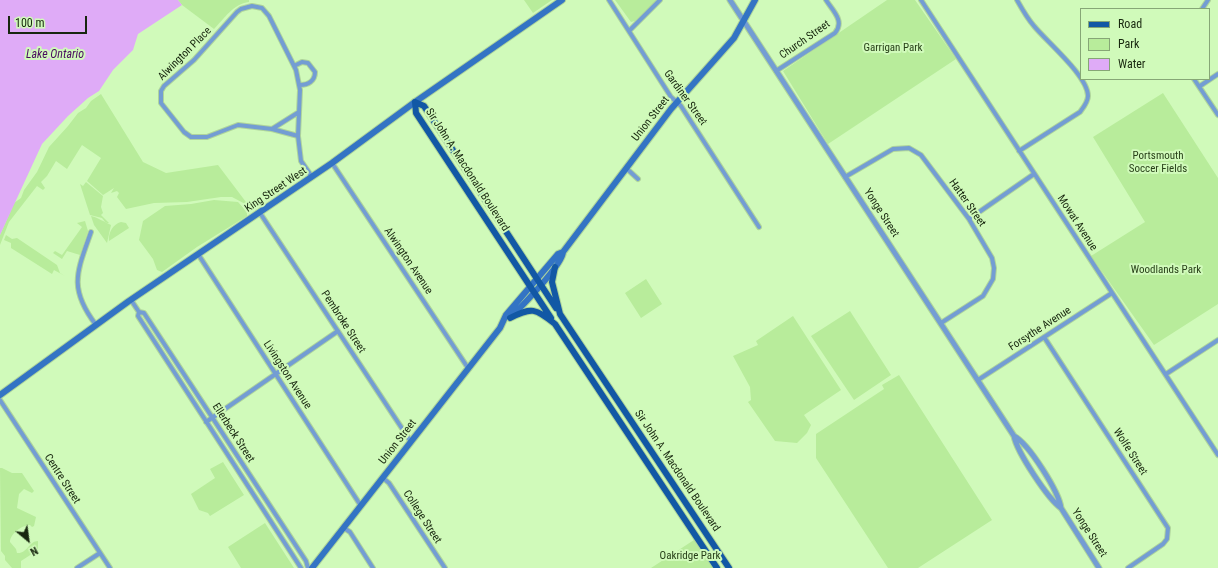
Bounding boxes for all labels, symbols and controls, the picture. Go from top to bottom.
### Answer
scale bar [10,8,89,34]
legend [1080,8,1210,80]
text: 100 m [15,16,45,30]
text: Road [1118,17,1142,31]
street label: Church Street [777,18,833,62]
street label: Alwington Place [156,25,214,83]
text: Park [1118,37,1139,51]
park label: Garrigan Park [863,41,923,55]
water label: Lake Ontario [26,48,84,62]
text: Water [1118,57,1146,71]
street label: Gardiner Street [661,68,709,128]
street label: Union Street [629,94,673,144]
street label: Sir John A. Macdonald Boulevard [422,106,512,234]
park label: Portsmouth Soccer Fields [1129,149,1187,175]
street label: King Street West [243,164,309,216]
street label: Hatter Street [946,177,988,229]
street label: Yonge Street [860,186,902,240]
street label: Mowat Avenue [1054,193,1100,253]
street label: Alwington Avenue [381,225,435,297]
park label: Woodlands Park [1131,263,1201,277]
street label: Pembroke Street [318,288,368,356]
street label: Forsythe Avenue [1006,304,1074,354]
street label: Livingston Avenue [260,338,314,412]
street label: Ellerbeck Street [209,401,257,465]
street label: Sir John A. Macdonald Boulevard [631,408,723,534]
street label: Union Street [376,417,420,467]
street label: Wolfe Street [1110,426,1150,478]
street label: Centre Street [41,452,83,506]
street label: College Street [400,488,444,546]
street label: Yonge Street [1068,506,1110,560]
north arrow [8,520,48,560]
text: N [28,544,40,558]
park label: Oakridge Park [660,549,720,563]

